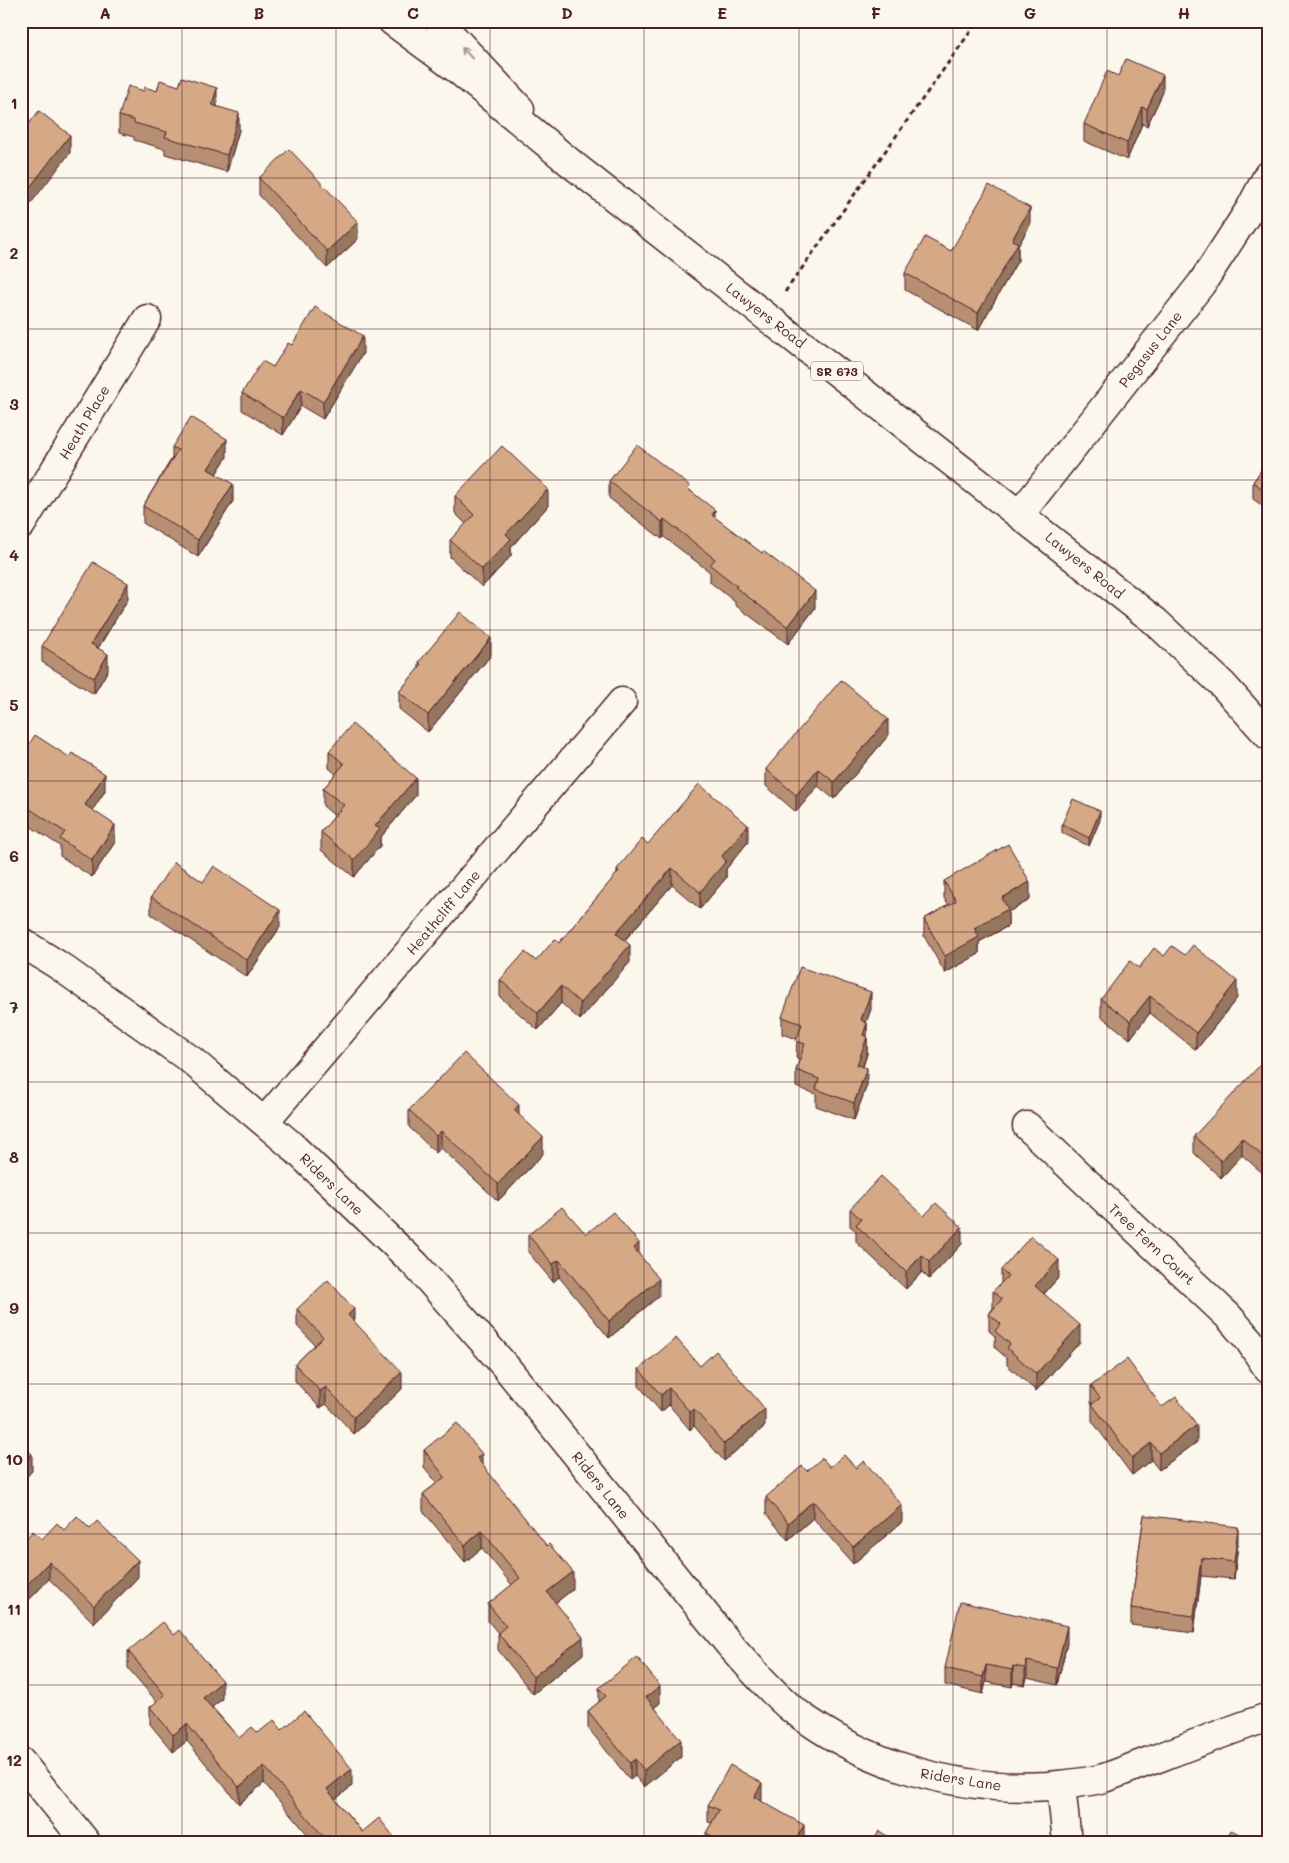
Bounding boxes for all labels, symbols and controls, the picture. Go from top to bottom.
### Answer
text: A [99,2,111,23]
text: B [254,2,264,23]
text: C [407,2,419,23]
text: D [561,2,573,23]
text: E [717,2,727,23]
text: F [871,2,881,23]
text: G [1024,2,1036,23]
text: H [1178,2,1190,23]
one-way arrow [461,47,473,59]
text: 1 [10,92,18,113]
text: 2 [10,242,19,263]
street label: Lawyers Road [722,278,810,352]
street label: Pegasus Lane [1114,307,1186,391]
road number: SR 673 [811,362,863,381]
street label: Heath Place [54,381,114,463]
text: 3 [9,393,19,414]
street label: Lawyers Road [1042,527,1128,603]
text: 4 [9,544,19,565]
text: 5 [9,694,19,715]
text: 6 [9,845,19,866]
street label: Heathcliff Lane [402,866,484,958]
text: 7 [10,996,19,1017]
text: 8 [9,1146,19,1167]
street label: Riders Lane [296,1149,368,1219]
street label: Tree Fern Court [1105,1199,1199,1289]
text: 9 [9,1297,19,1318]
street label: Riders Lane [568,1447,634,1523]
text: 10 [5,1448,23,1469]
text: 11 [7,1598,21,1619]
text: 12 [6,1749,22,1770]
street label: Riders Lane [919,1763,1003,1795]

